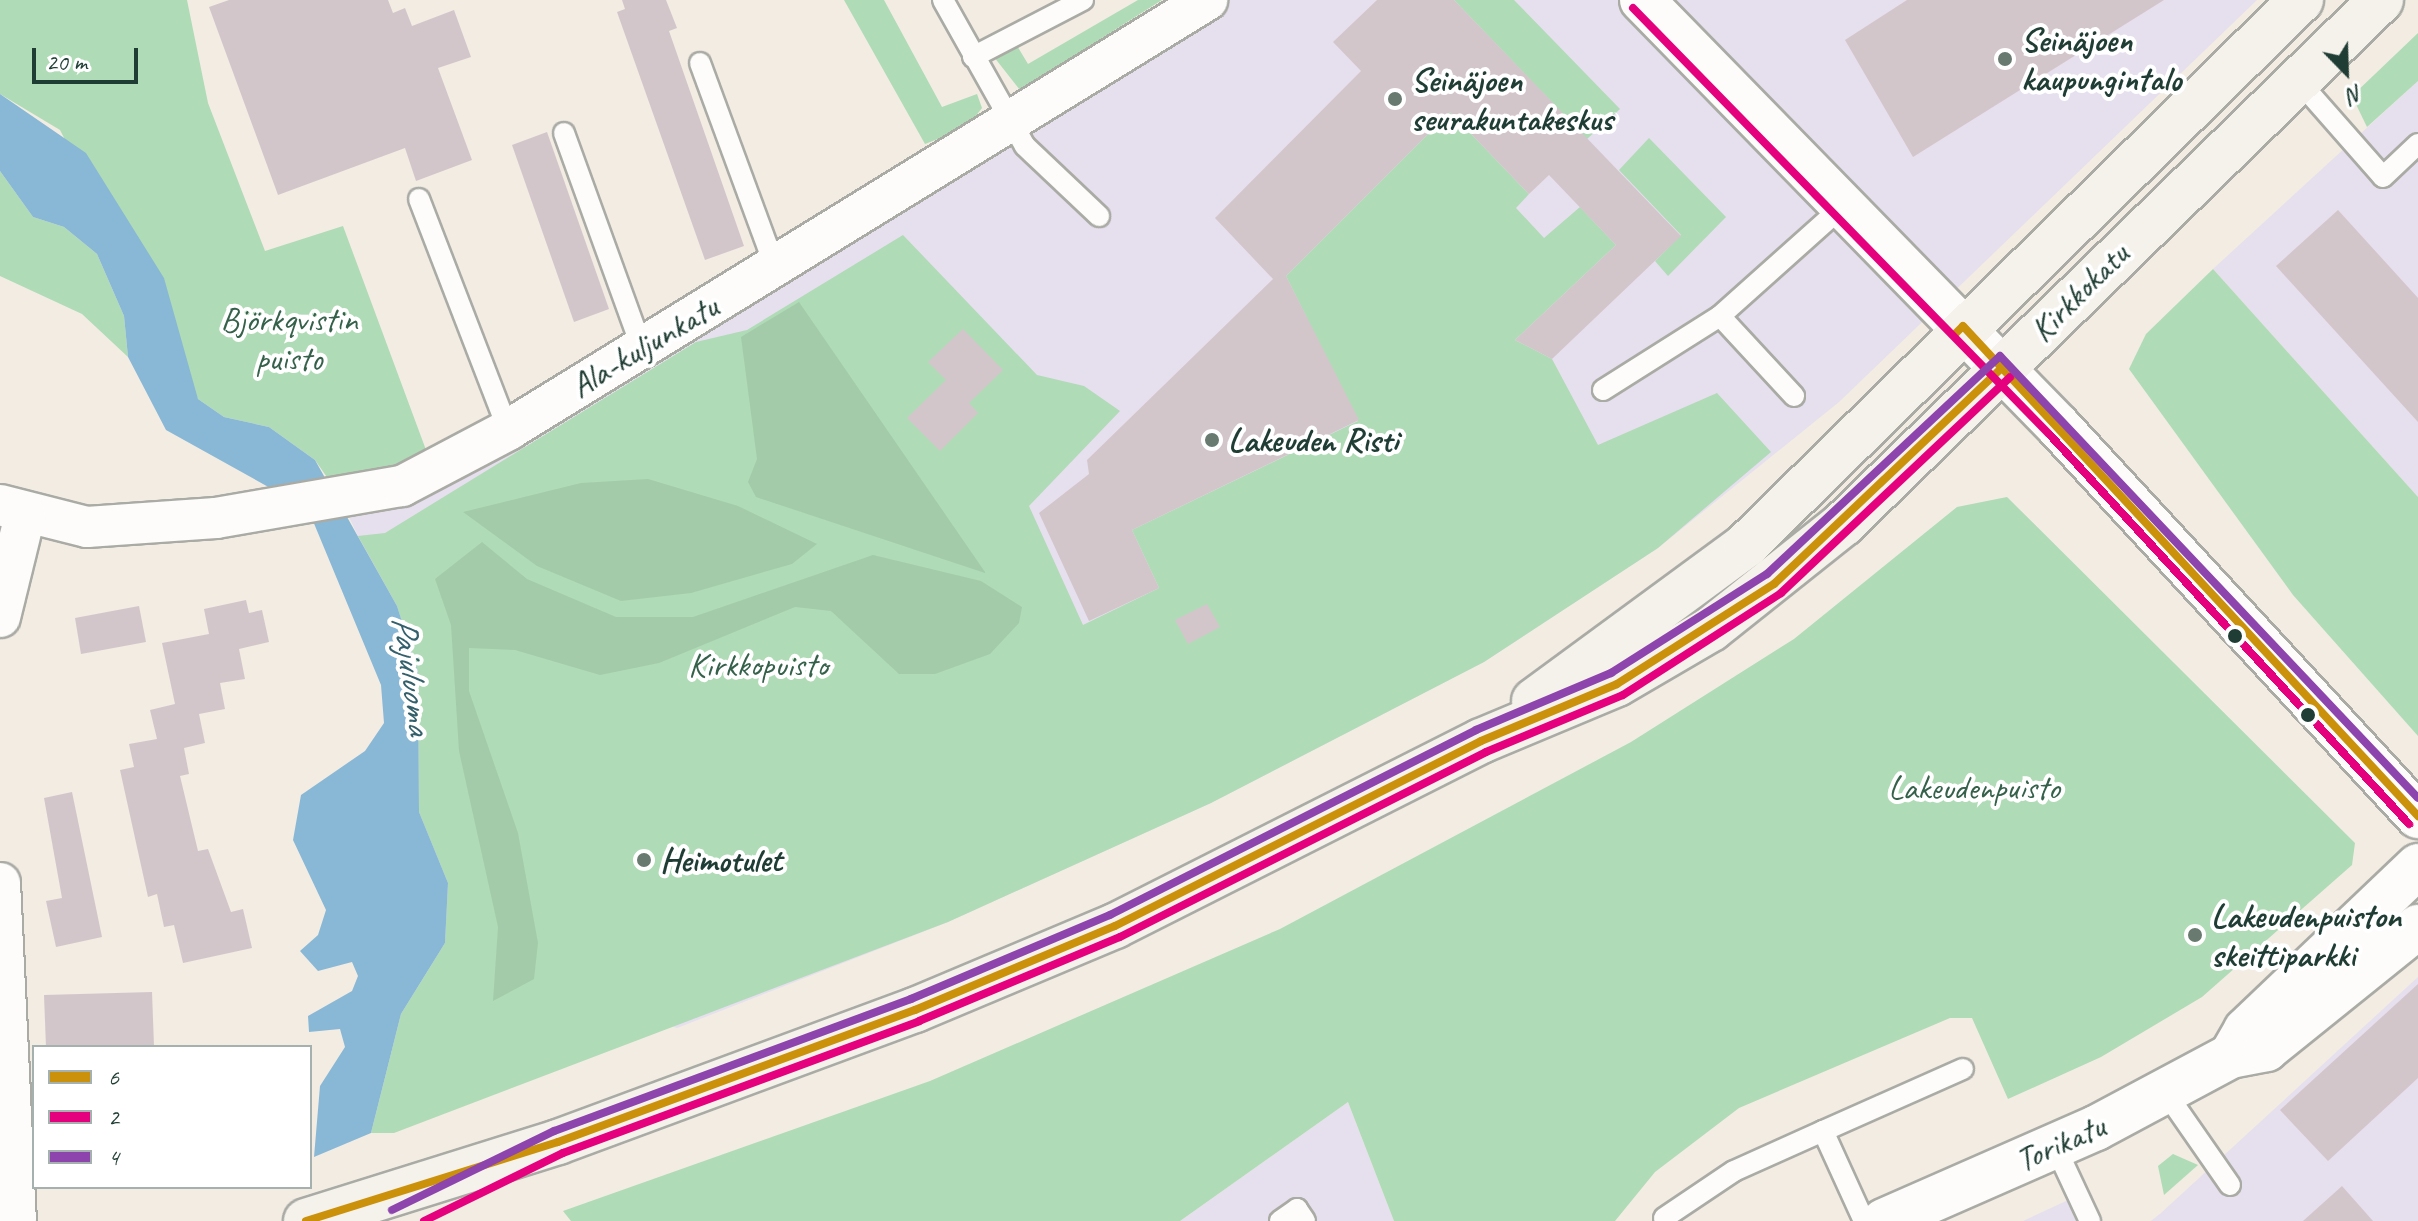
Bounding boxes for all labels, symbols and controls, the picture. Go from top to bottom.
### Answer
place label: Seinäjoen kaupungintalo [2021,19,2181,98]
scale bar [36,32,142,82]
north arrow [2306,32,2386,112]
text: 20 m [46,47,87,77]
marker: Seinäjoen kaupungintalo [1996,50,2014,68]
place label: Seinäjoen seurakuntakeskus [1411,59,1613,138]
text: N [2344,79,2367,110]
marker: Seinäjoen seurakuntakeskus [1386,90,1404,108]
street label: Kirkkokatu [2021,234,2137,350]
street label: Ala-kuljunkatu [563,286,725,406]
park label: Björkqvistin puisto [221,299,357,378]
place label: Lakeuden Risti [1228,420,1398,460]
marker: Lakeuden Risti [1203,431,1221,449]
water label: Pajuluoma [382,613,442,737]
unlabelled marker [2227,628,2243,644]
park label: Kirkkopuisto [688,645,828,685]
unlabelled marker [2300,707,2316,723]
park label: Lakeudenpuisto [1888,768,2060,808]
place label: Heimotulet [660,840,782,880]
marker: Heimotulet [635,851,653,869]
place label: Lakeudenpuiston skeittiparkki [2211,895,2401,974]
marker: Lakeudenpuiston skeittiparkki [2186,926,2204,944]
legend [32,1045,312,1189]
text: 6 [108,1062,119,1092]
text: 2 [108,1102,119,1132]
street label: Torikatu [2009,1105,2111,1181]
text: 4 [108,1142,119,1172]

